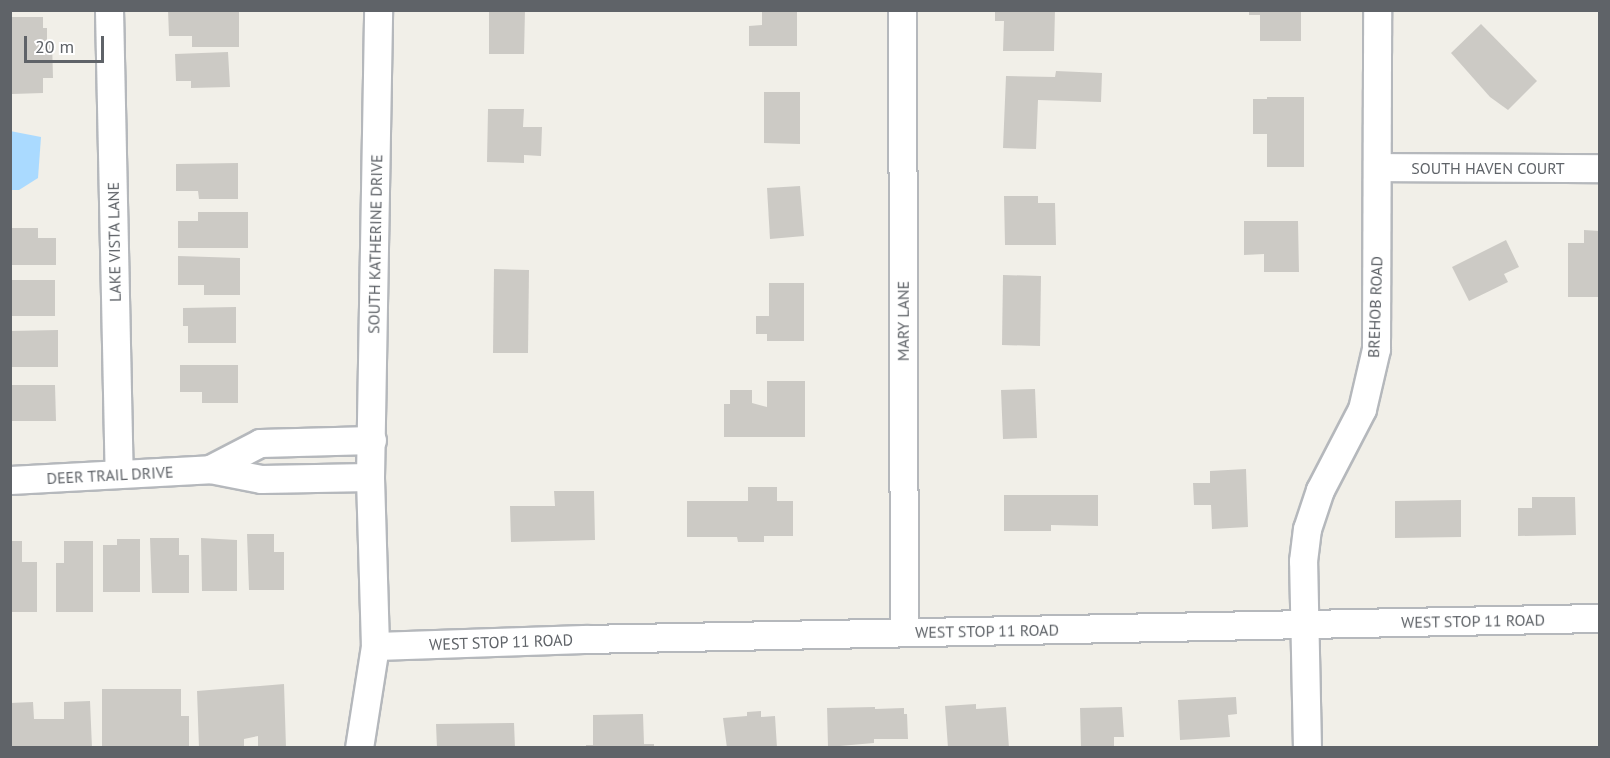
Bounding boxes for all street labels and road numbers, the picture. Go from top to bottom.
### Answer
street label: SOUTH KATHERINE DRIVE [364,154,386,334]
street label: SOUTH HAVEN COURT [1411,158,1565,178]
street label: LAKE VISTA LANE [103,181,125,303]
street label: BREHOB ROAD [1364,256,1386,358]
street label: MARY LANE [893,281,913,361]
street label: DEER TRAIL DRIVE [45,462,175,488]
street label: WEST STOP 11 ROAD [1400,610,1546,632]
street label: WEST STOP 11 ROAD [914,620,1060,642]
street label: WEST STOP 11 ROAD [428,630,574,654]

